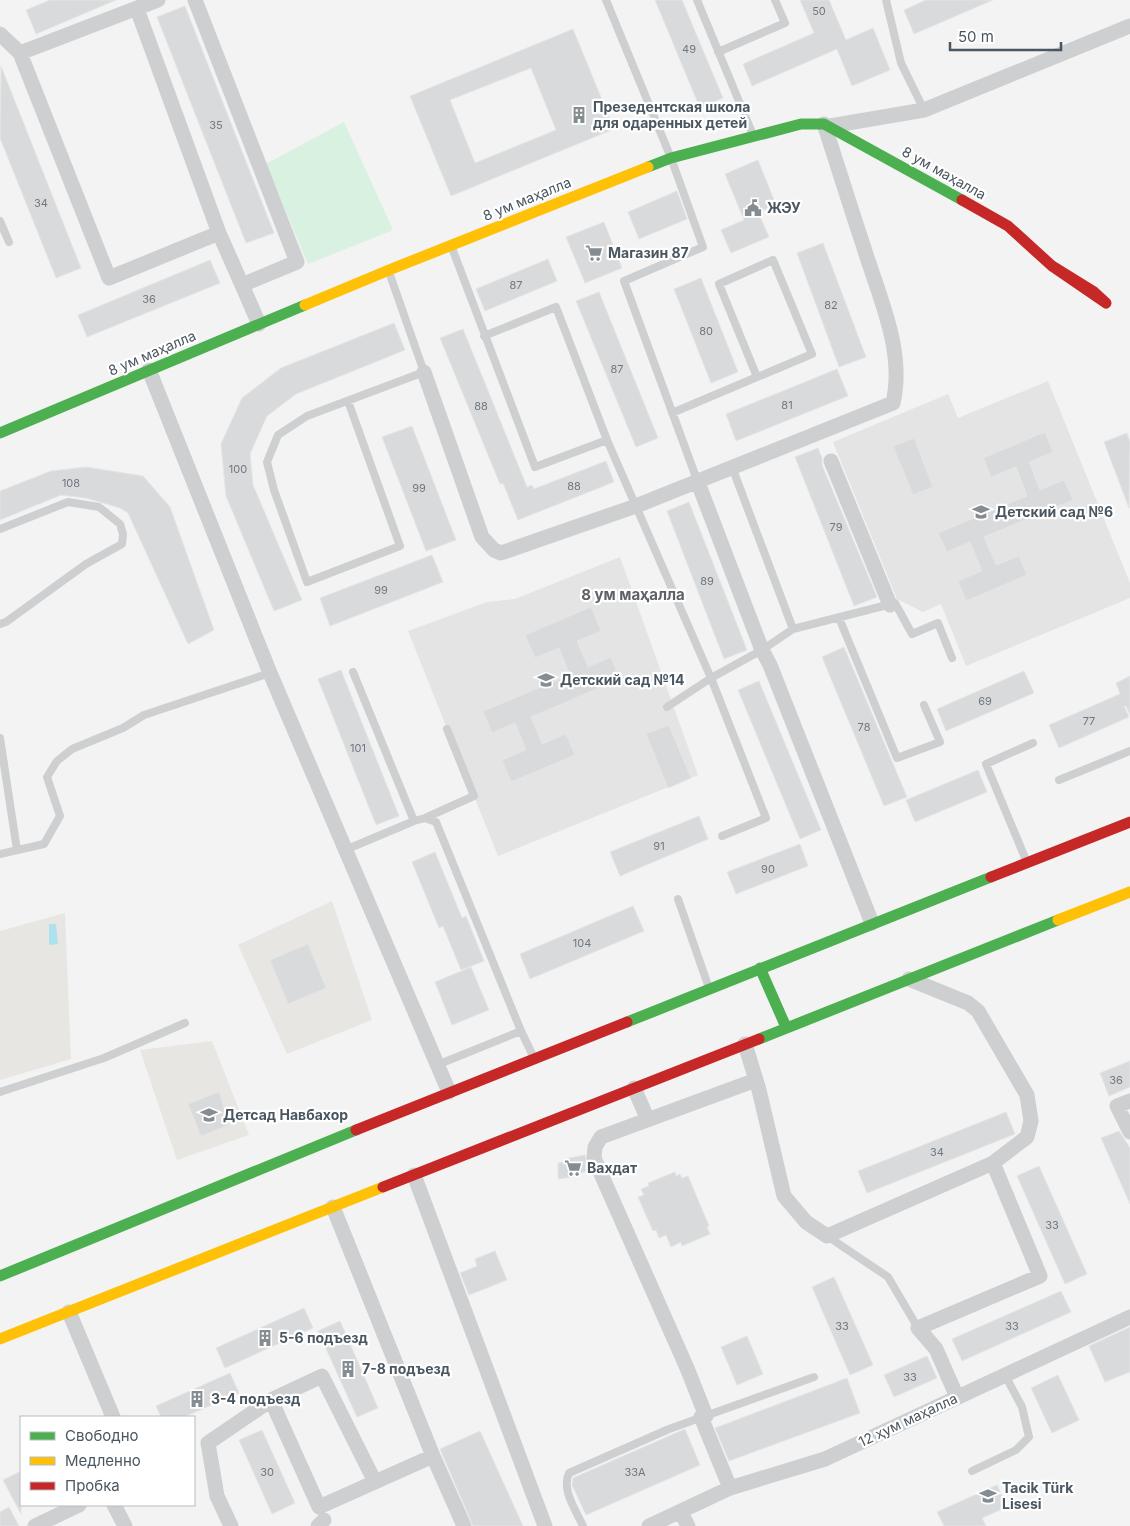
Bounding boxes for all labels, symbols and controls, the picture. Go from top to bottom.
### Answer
house number: 50 [812,4,826,18]
scale bar [950,20,1061,52]
text: 50 m [958,27,994,46]
house number: 49 [682,42,696,56]
place label: Презедентская школа для одаренных детей [593,98,750,131]
building icon: Презедентская школа для одаренных детей [569,105,589,125]
house number: 35 [209,118,223,132]
street label: 8 ум маҳалла [899,142,989,203]
street label: 8 ум маҳалла [480,173,573,224]
house number: 34 [34,196,48,210]
public building icon: ЖЭУ [743,198,763,218]
place label: ЖЭУ [767,199,801,216]
supermarket icon: Магазин 87 [584,243,604,263]
place label: Магазин 87 [608,244,689,261]
house number: 87 [509,278,523,292]
house number: 36 [142,292,156,306]
house number: 82 [824,298,838,312]
house number: 80 [699,324,713,338]
street label: 8 ум маҳалла [105,326,198,379]
house number: 87 [610,362,624,376]
house number: 81 [781,398,793,412]
house number: 88 [474,399,488,413]
house number: 100 [229,462,247,476]
house number: 108 [62,476,80,490]
house number: 88 [567,479,581,493]
house number: 99 [412,481,426,495]
school or university icon: Детский сад №6 [971,502,991,522]
place label: Детский сад №6 [995,503,1113,520]
house number: 79 [830,520,843,534]
house number: 89 [700,574,714,588]
house number: 99 [374,583,388,597]
district label: 8 ум маҳалла [581,585,685,604]
school or university icon: Детский сад №14 [536,670,556,690]
place label: Детский сад №14 [560,671,685,688]
house number: 69 [978,694,992,708]
house number: 77 [1083,714,1095,728]
house number: 78 [858,720,871,734]
house number: 101 [350,741,366,755]
house number: 91 [653,839,665,853]
house number: 90 [761,862,775,876]
house number: 104 [573,936,591,950]
house number: 36 [1109,1073,1123,1087]
school or university icon: Детсад Навбахор [199,1105,219,1125]
place label: Детсад Навбахор [223,1106,348,1123]
house number: 34 [930,1145,944,1159]
supermarket icon: Вахдат [563,1158,583,1178]
place label: Вахдат [587,1159,637,1176]
house number: 33 [1045,1218,1059,1232]
house number: 33 [835,1319,849,1333]
house number: 33 [1005,1319,1019,1333]
building icon: 5-6 подъезд [255,1328,275,1348]
place label: 5-6 подъезд [279,1329,368,1346]
building icon: 7-8 подъезд [338,1359,358,1379]
place label: 7-8 подъезд [362,1360,450,1377]
house number: 33 [903,1370,917,1384]
building icon: 3-4 подъезд [187,1389,207,1409]
street label: 12 ҳум маҳалла [856,1389,960,1450]
place label: 3-4 подъезд [211,1390,300,1407]
legend [20,1416,195,1506]
text: Свободно [65,1426,139,1445]
text: Медленно [65,1451,141,1470]
house number: 30 [260,1465,274,1479]
house number: 33А [624,1465,646,1479]
text: Пробка [65,1476,120,1495]
place label: Tacik Türk Lisesi [1002,1479,1074,1512]
school or university icon: Tacik Türk Lisesi [978,1486,998,1506]

